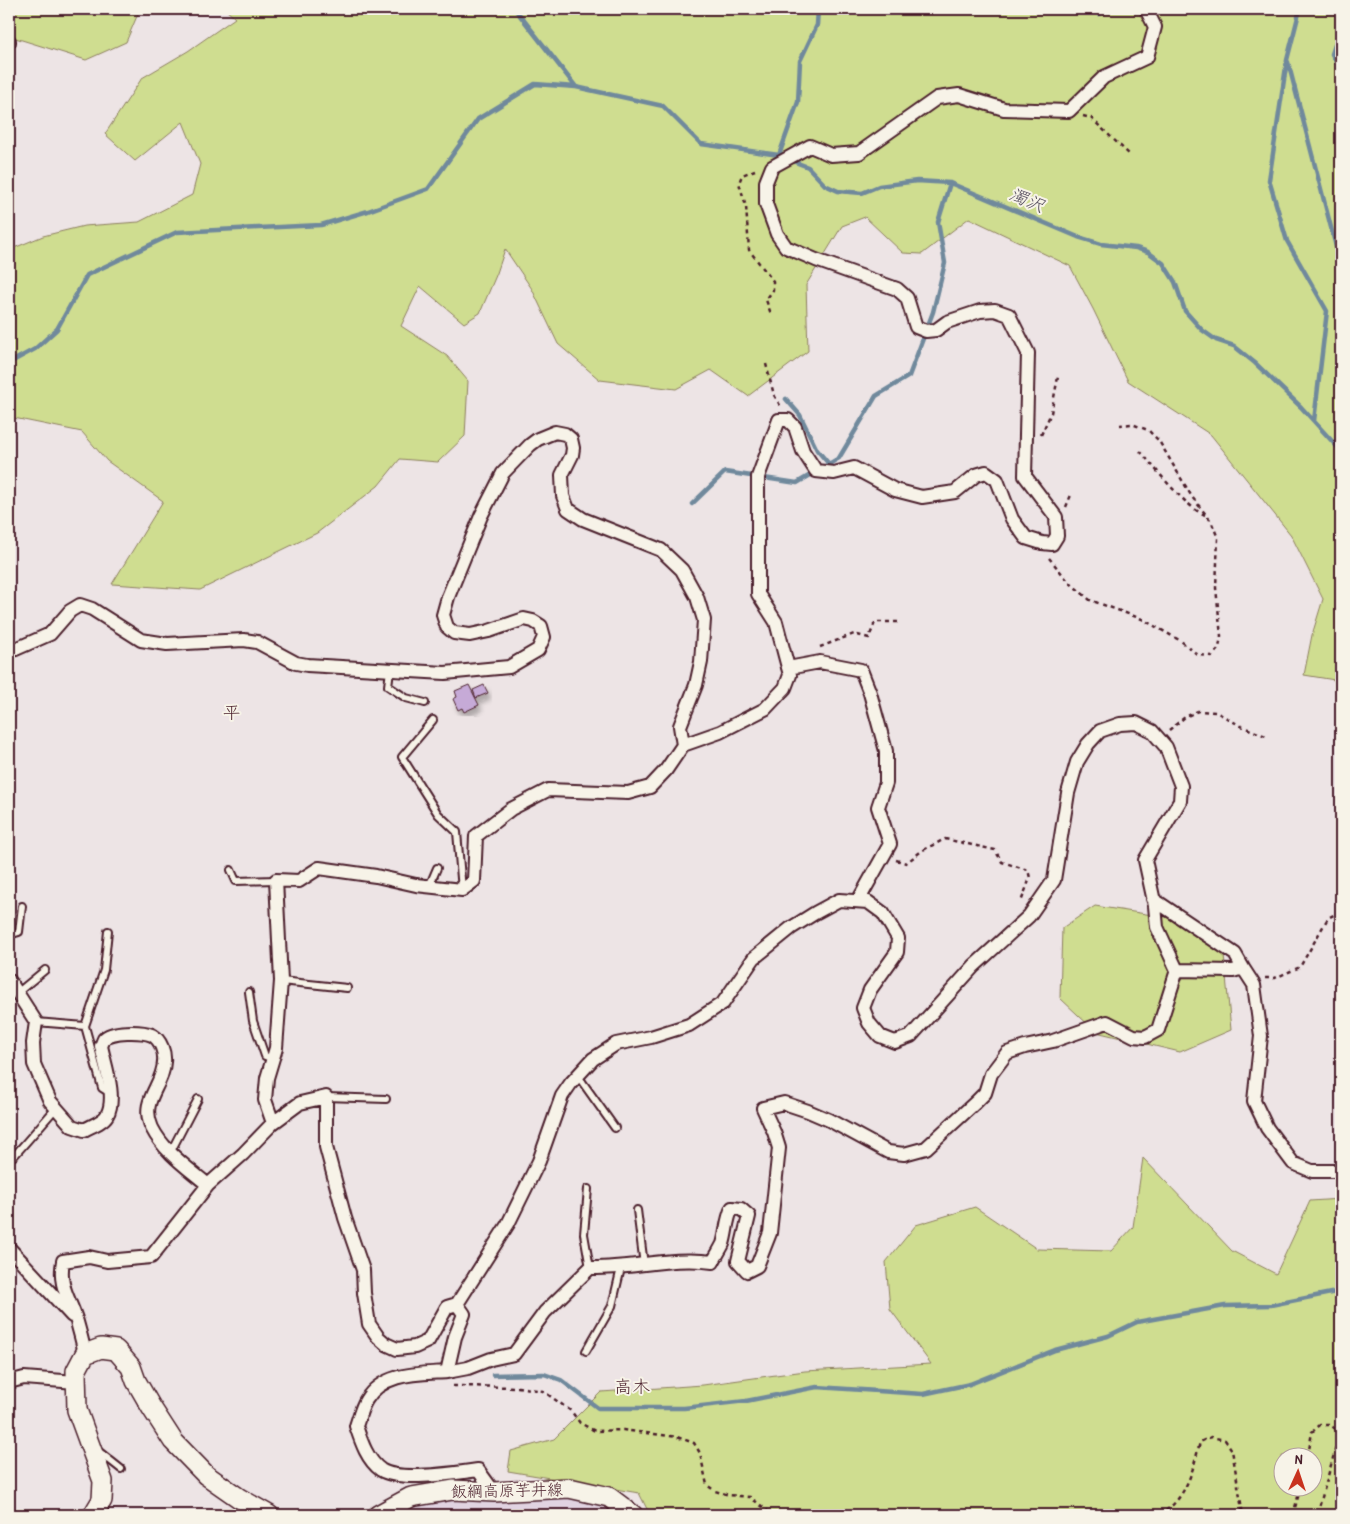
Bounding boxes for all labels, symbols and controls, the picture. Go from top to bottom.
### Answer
water label: 濁沢 [1006,181,1050,218]
district label: 平 [223,700,241,725]
district label: 高木 [614,1374,650,1399]
north arrow [1272,1446,1322,1496]
text: N [1294,1449,1303,1468]
street label: 飯綱高原芋井線 [451,1478,563,1502]

